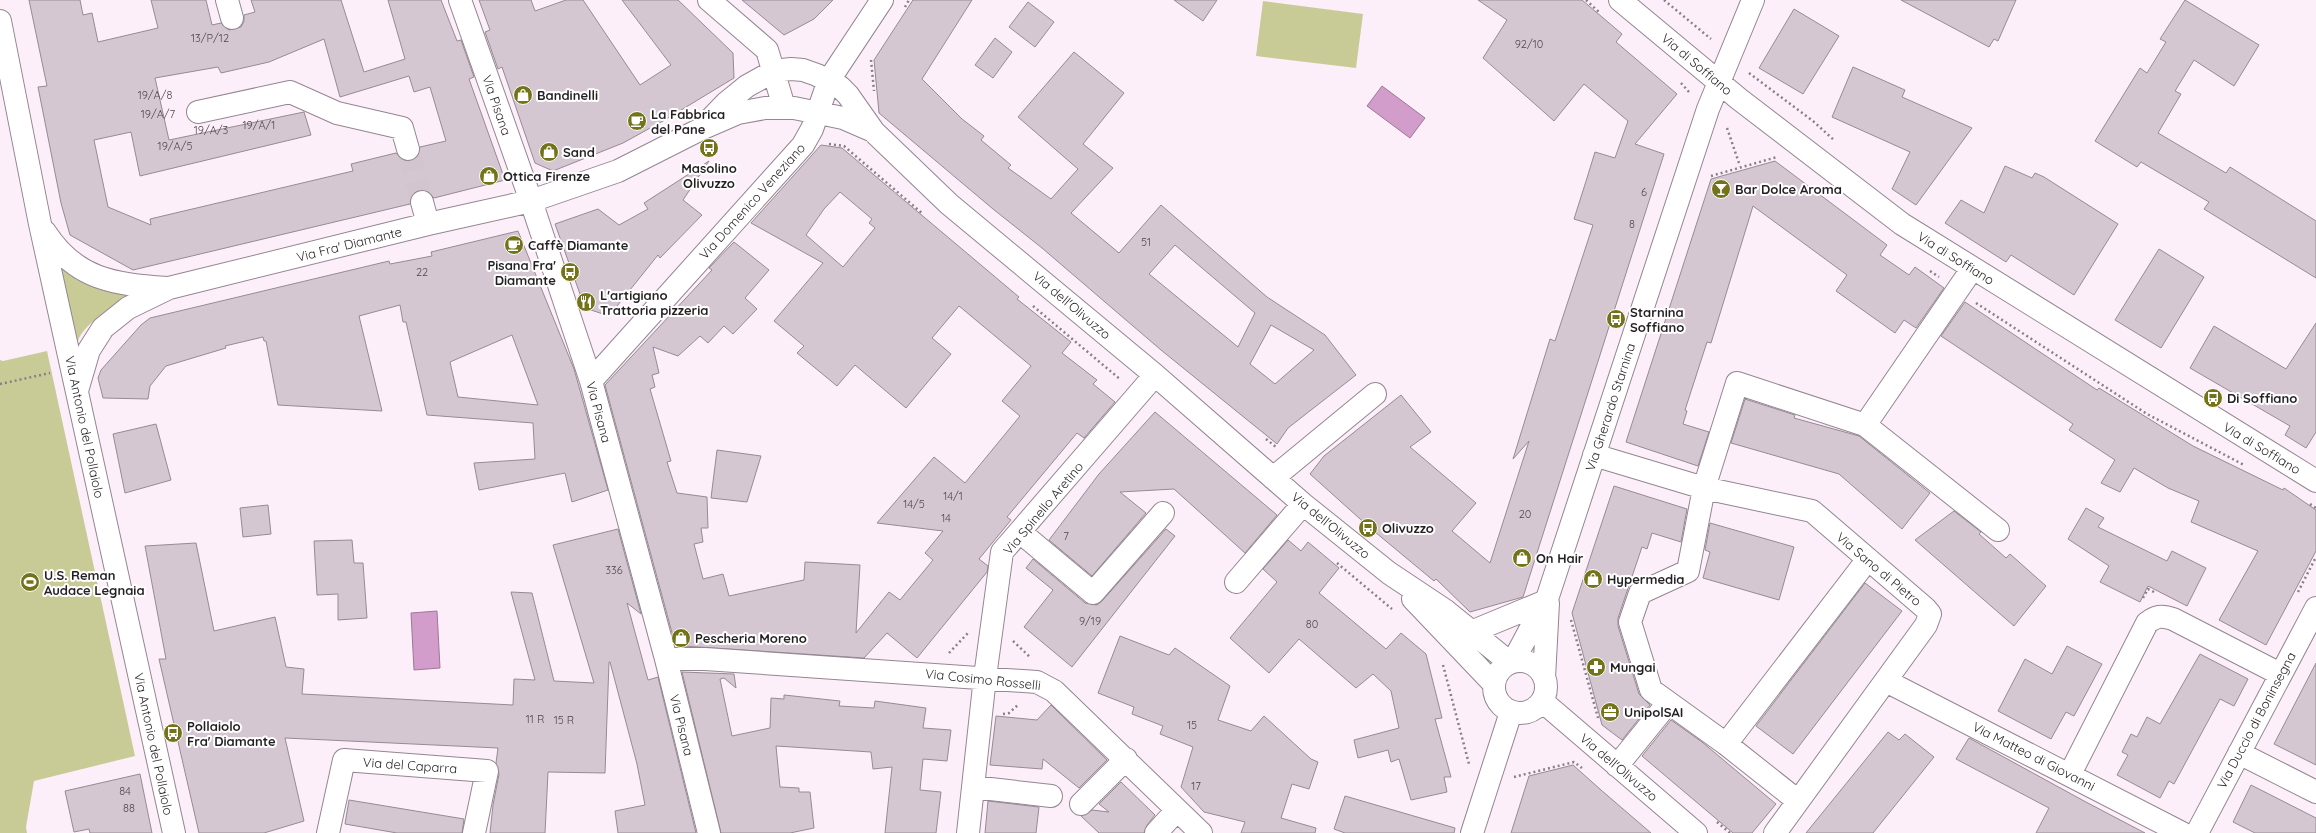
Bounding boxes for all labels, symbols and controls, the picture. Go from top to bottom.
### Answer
street label: Via di Soffiano [1658,30,1736,98]
house number: 13/P/12 [191,31,229,45]
house number: 92/10 [1515,37,1543,51]
street label: Via Pisana [479,73,515,137]
shop icon: Bandinelli [512,84,534,106]
place label: Bandinelli [537,87,598,103]
house number: 19/A/8 [138,88,172,102]
place label: La Fabbrica del Pane [651,106,725,137]
house number: 19/A/7 [141,107,176,121]
cafe icon: La Fabbrica del Pane [626,110,648,132]
house number: 19/A/1 [243,118,275,132]
house number: 19/A/3 [194,123,229,137]
bus stop icon: Masolino Olivuzzo [698,137,720,159]
house number: 19/A/5 [158,139,192,153]
street label: Via Domenico Veneziano [696,140,808,262]
shop icon: Sand [538,141,560,163]
place label: Sand [563,144,595,160]
place label: Masolino Olivuzzo [681,160,737,191]
shop icon: Ottica Firenze [478,165,500,187]
place label: Ottica Firenze [503,168,590,184]
bar icon: Bar Dolce Aroma [1710,178,1732,200]
place label: Bar Dolce Aroma [1735,181,1842,197]
house number: 6 [1641,185,1647,199]
house number: 8 [1629,217,1635,231]
street label: Via Fra' Diamante [295,223,403,265]
street label: Via di Soffiano [1915,228,1998,288]
cafe icon: Caffè Diamante [503,234,525,256]
house number: 51 [1141,235,1151,249]
place label: Caffè Diamante [528,237,629,253]
place label: Pisana Fra' Diamante [487,257,556,288]
bus stop icon: Pisana Fra' Diamante [559,261,581,283]
house number: 22 [416,265,428,279]
street label: Via dell'Olivuzzo [1030,268,1114,342]
place label: L'artigiano Trattoria pizzeria [600,287,708,318]
restaurant icon: L'artigiano Trattoria pizzeria [575,291,597,313]
place label: Starnina Soffiano [1630,304,1684,335]
bus stop icon: Starnina Soffiano [1605,308,1627,330]
street label: Via Gherardo Starnina [1582,341,1638,473]
street label: Via Antonio del Pollaiolo [62,354,108,500]
street label: Via Pisana [583,380,615,444]
bus stop icon: Di Soffiano [2202,387,2224,409]
place label: Di Soffiano [2227,390,2297,406]
street label: Via di Soffiano [2220,419,2304,477]
street label: Via Spinello Aretino [1000,458,1086,558]
street label: Via dell'Olivuzzo [1288,488,1374,562]
house number: 14/1 [943,489,963,503]
house number: 14/5 [903,497,925,511]
house number: 20 [1519,507,1531,521]
house number: 14 [941,511,951,525]
bus stop icon: Olivuzzo [1357,517,1379,539]
place label: Olivuzzo [1382,520,1434,536]
house number: 7 [1063,529,1069,543]
street label: Via Sano di Pietro [1833,529,1925,609]
shop icon: On Hair [1511,547,1533,569]
place label: On Hair [1536,550,1584,566]
house number: 336 [605,563,623,577]
place label: U.S. Reman Audace Legnaia [44,567,145,598]
shop icon: Hypermedia [1582,568,1604,590]
sports icon: U.S. Reman Audace Legnaia [19,571,41,593]
place label: Hypermedia [1607,571,1685,587]
house number: 9/19 [1079,614,1101,628]
house number: 80 [1306,617,1318,631]
shop icon: Pescheria Moreno [670,627,692,649]
place label: Pescheria Moreno [695,630,807,646]
street label: Via Duccio di Boninsegna [2213,649,2299,791]
pharmacy icon: Mungai [1585,656,1607,678]
place label: Mungai [1610,659,1656,675]
street label: Via Cosimo Rosselli [924,665,1042,693]
street label: Via Antonio del Pollaiolo [131,671,177,817]
street label: Via Pisana [667,693,697,757]
office icon: UnipolSAI [1599,701,1621,723]
place label: UnipolSAI [1624,704,1683,720]
house number: 11 R [526,712,544,726]
house number: 15 R [554,713,574,727]
place label: Pollaiolo Fra' Diamante [187,718,276,749]
house number: 15 [1187,718,1197,732]
street label: Via Matteo di Giovanni [1970,718,2098,794]
bus stop icon: Pollaiolo Fra' Diamante [162,722,184,744]
street label: Via dell'Olivuzzo [1577,730,1661,804]
street label: Via del Caparra [362,754,458,776]
house number: 17 [1191,779,1201,793]
house number: 84 [119,784,131,798]
house number: 88 [123,801,135,815]

